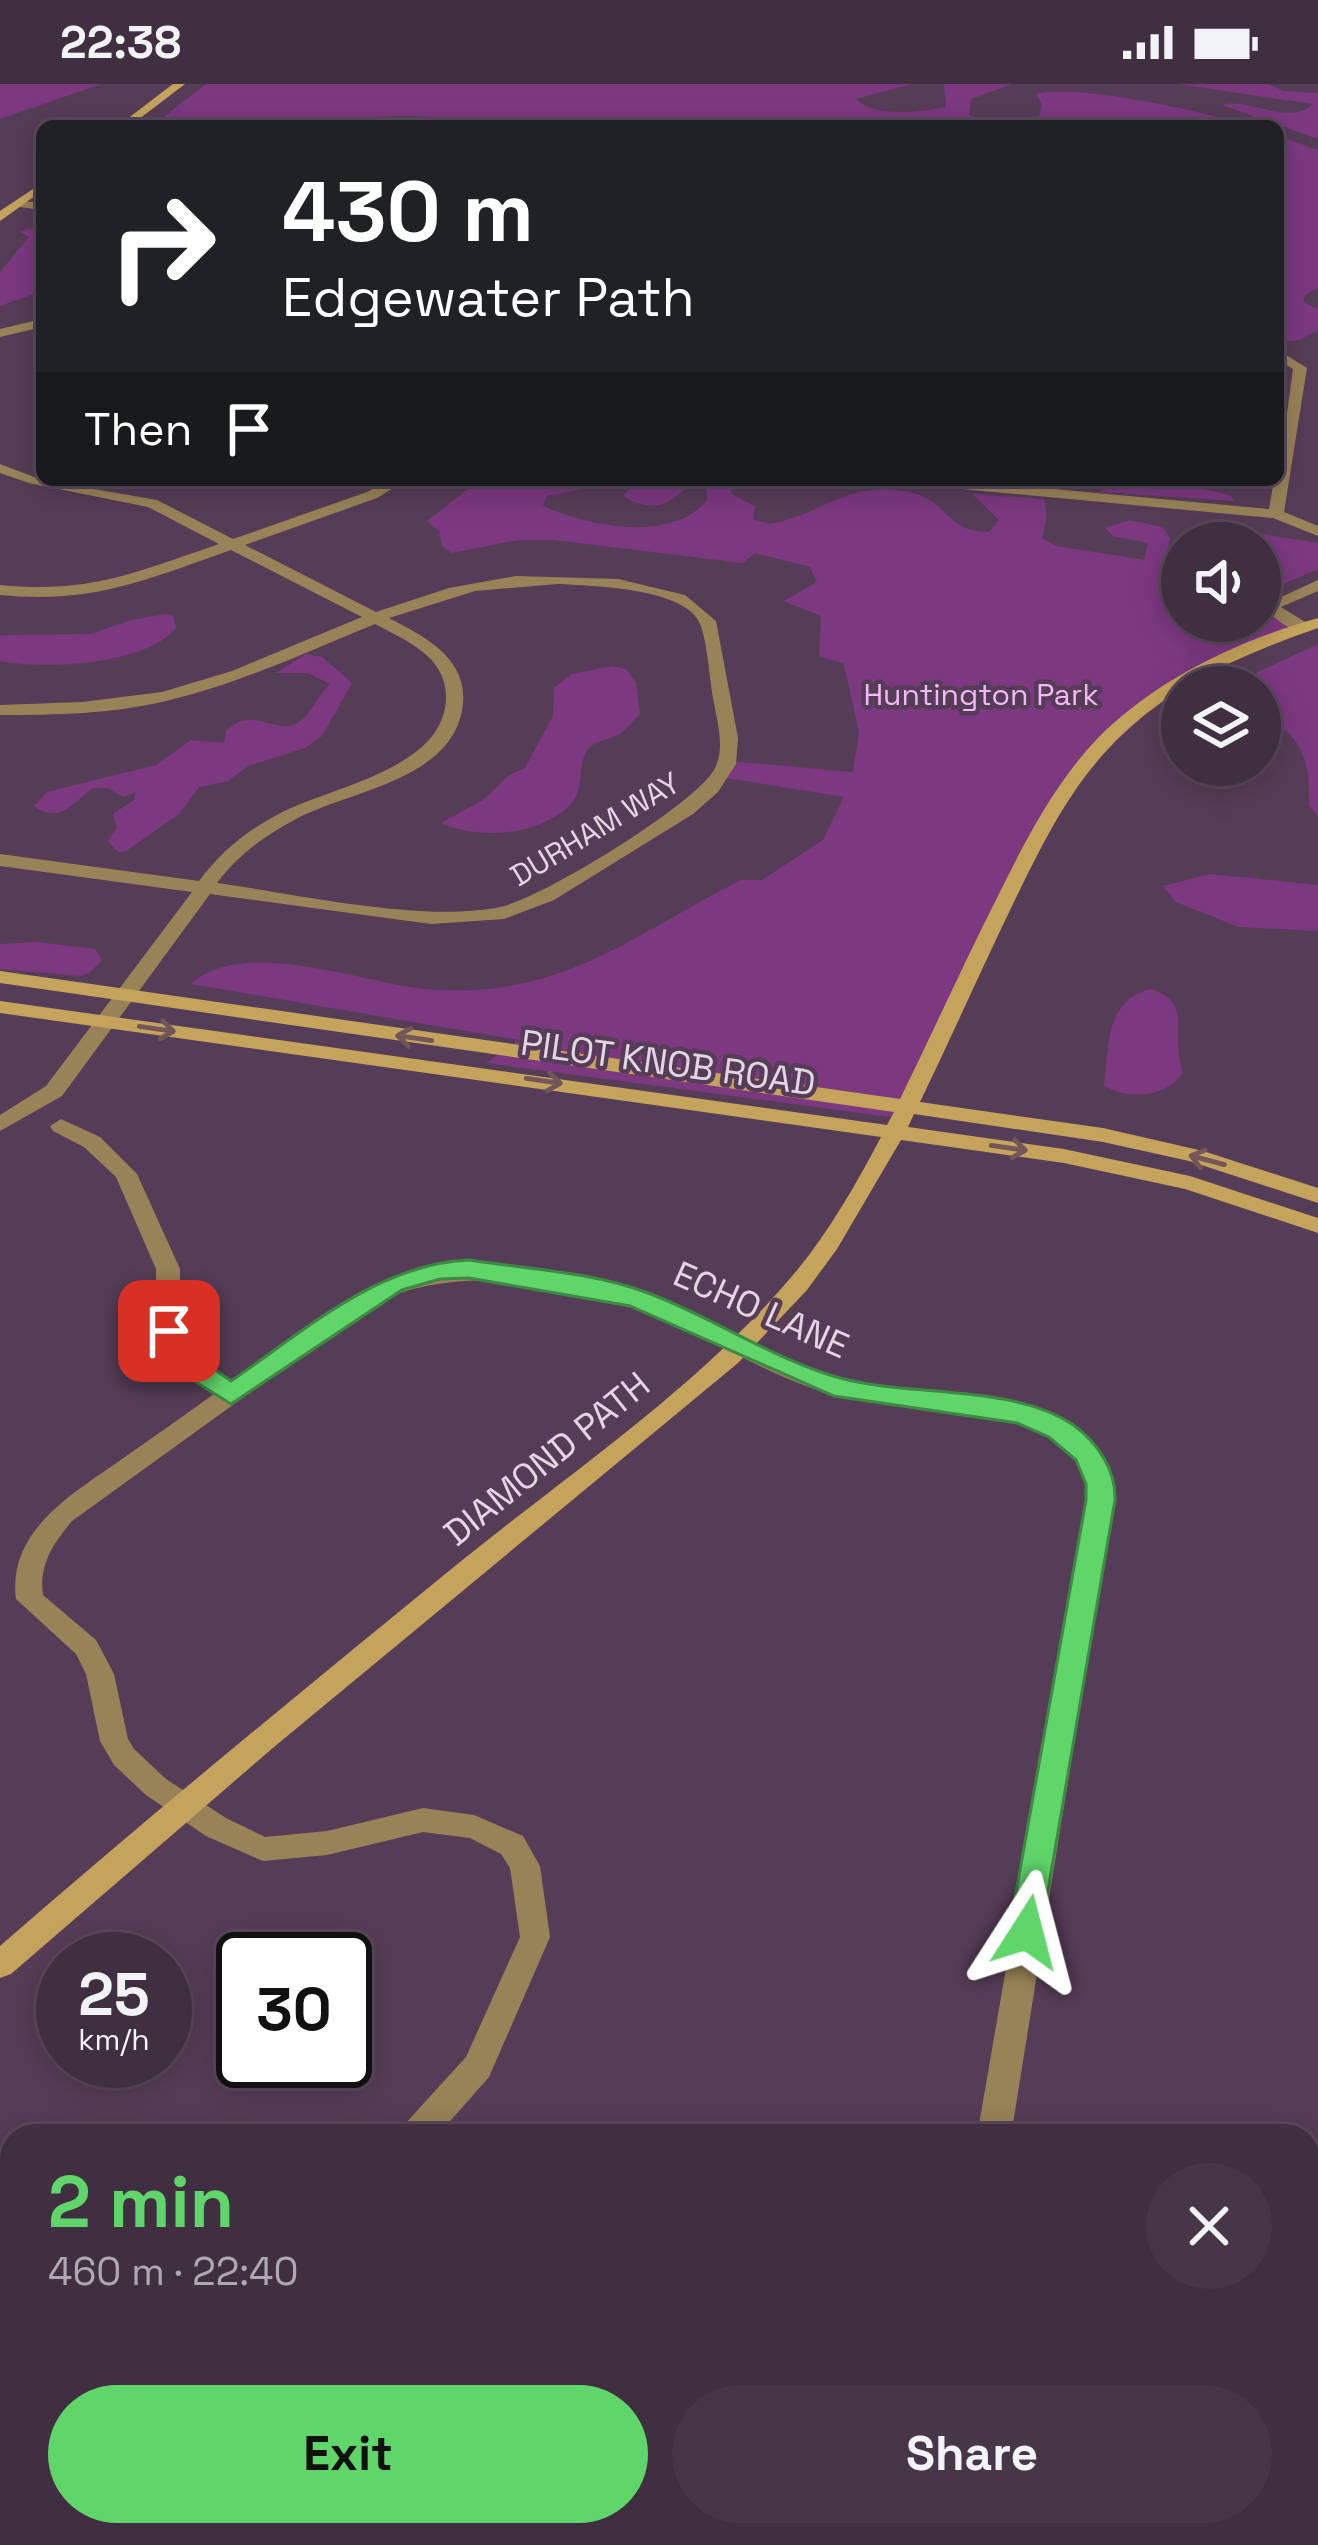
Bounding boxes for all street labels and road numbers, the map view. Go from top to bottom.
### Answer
street label: DURHAM WAY [503,763,687,895]
street label: PILOT KNOB ROAD [518,1020,818,1106]
street label: ECHO LANE [666,1251,856,1369]
street label: DIAMOND PATH [435,1362,659,1556]

